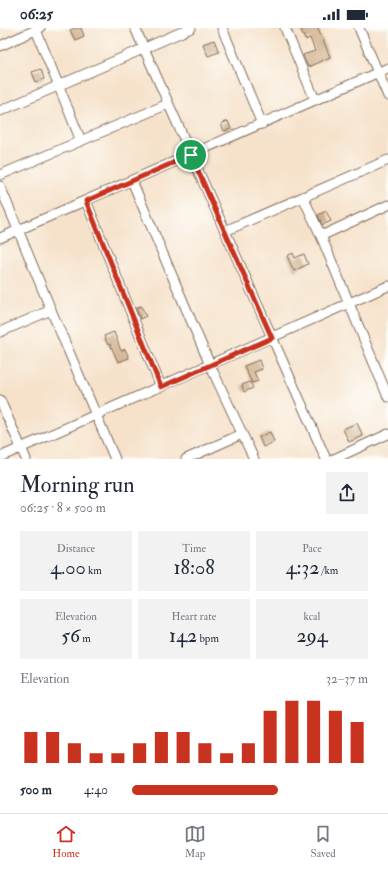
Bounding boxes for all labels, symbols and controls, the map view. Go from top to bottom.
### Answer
text: 06:25 [20,5,53,24]
pin [174,138,208,172]
icon: arrive [180,144,202,166]
text: Morning run [20,471,135,499]
button: share [326,472,368,514]
text: 06:25 · 8 × 500 m [20,500,106,516]
text: Distance [57,542,95,555]
text: Time [182,542,206,555]
text: Pace [302,542,322,555]
text: 4.00 [50,555,86,580]
text: 18:08 [173,555,215,580]
text: 4:32 [286,555,319,580]
text: km [86,564,102,577]
text: /km [319,564,338,577]
text: Elevation [55,610,97,623]
text: Heart rate [172,610,216,623]
text: kcal [304,610,320,623]
text: 56 [61,623,80,648]
text: 142 [169,623,197,648]
text: 294 [296,623,328,648]
text: m [80,632,91,645]
text: bpm [197,632,219,645]
text: Elevation [20,671,70,687]
text: 32–37 m [326,671,368,687]
text: 500 m [20,782,52,798]
text: 4:40 [84,782,108,798]
tab: Home [52,823,80,860]
tab: Map [184,823,206,860]
tab: Saved [311,823,336,860]

